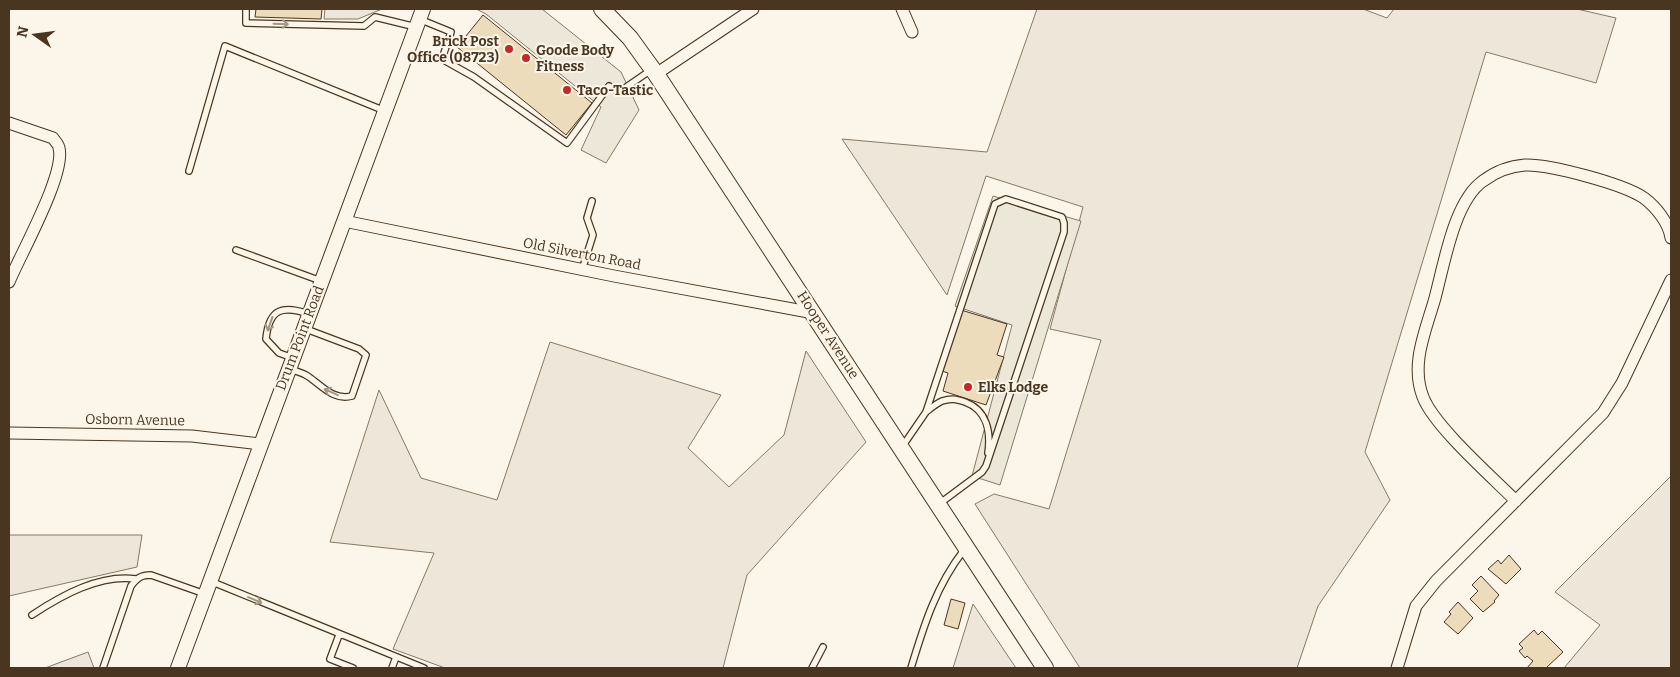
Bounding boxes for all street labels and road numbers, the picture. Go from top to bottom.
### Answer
street label: Old Silverton Road [522,234,642,274]
street label: Drum Point Road [272,283,328,393]
street label: Hooper Avenue [793,288,863,382]
street label: Osborn Avenue [85,411,185,429]

